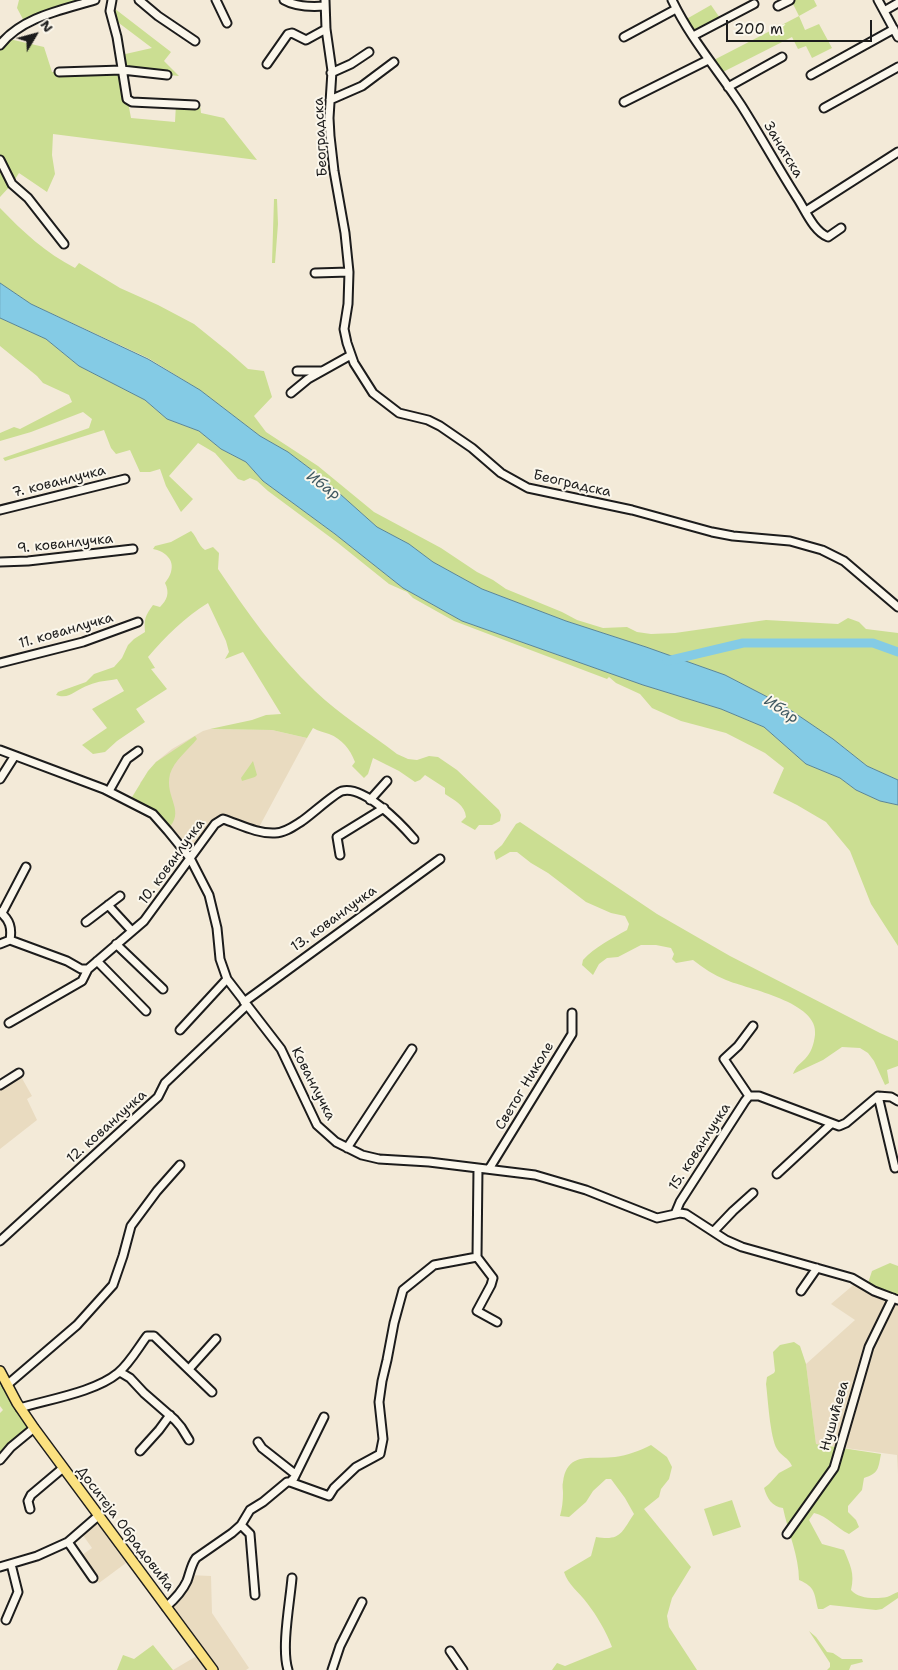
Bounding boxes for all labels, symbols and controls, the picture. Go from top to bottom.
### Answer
north arrow [10,10,60,60]
scale bar [728,10,874,42]
text: N [36,16,58,36]
text: 200 m [734,19,783,39]
street label: Београдска [311,97,331,177]
street label: Занатска [760,119,806,181]
street label: 7. кованлучка [11,462,107,502]
street label: Београдска [531,467,613,501]
water label: Ибар [302,468,344,504]
street label: 9. кованлучка [16,531,114,557]
street label: 11. кованлучка [17,609,115,653]
water label: Ибар [760,692,802,728]
street label: 10. кованлучка [135,816,209,908]
street label: 13. кованлучка [288,882,380,956]
street label: Светог Николе [492,1039,558,1133]
street label: Кованлучка [287,1044,339,1124]
street label: 12. кованлучка [64,1087,150,1167]
street label: 15. кованлучка [666,1100,734,1194]
street label: Нушићева [817,1379,853,1453]
street label: Доситеја Обрадовића [72,1463,178,1595]

